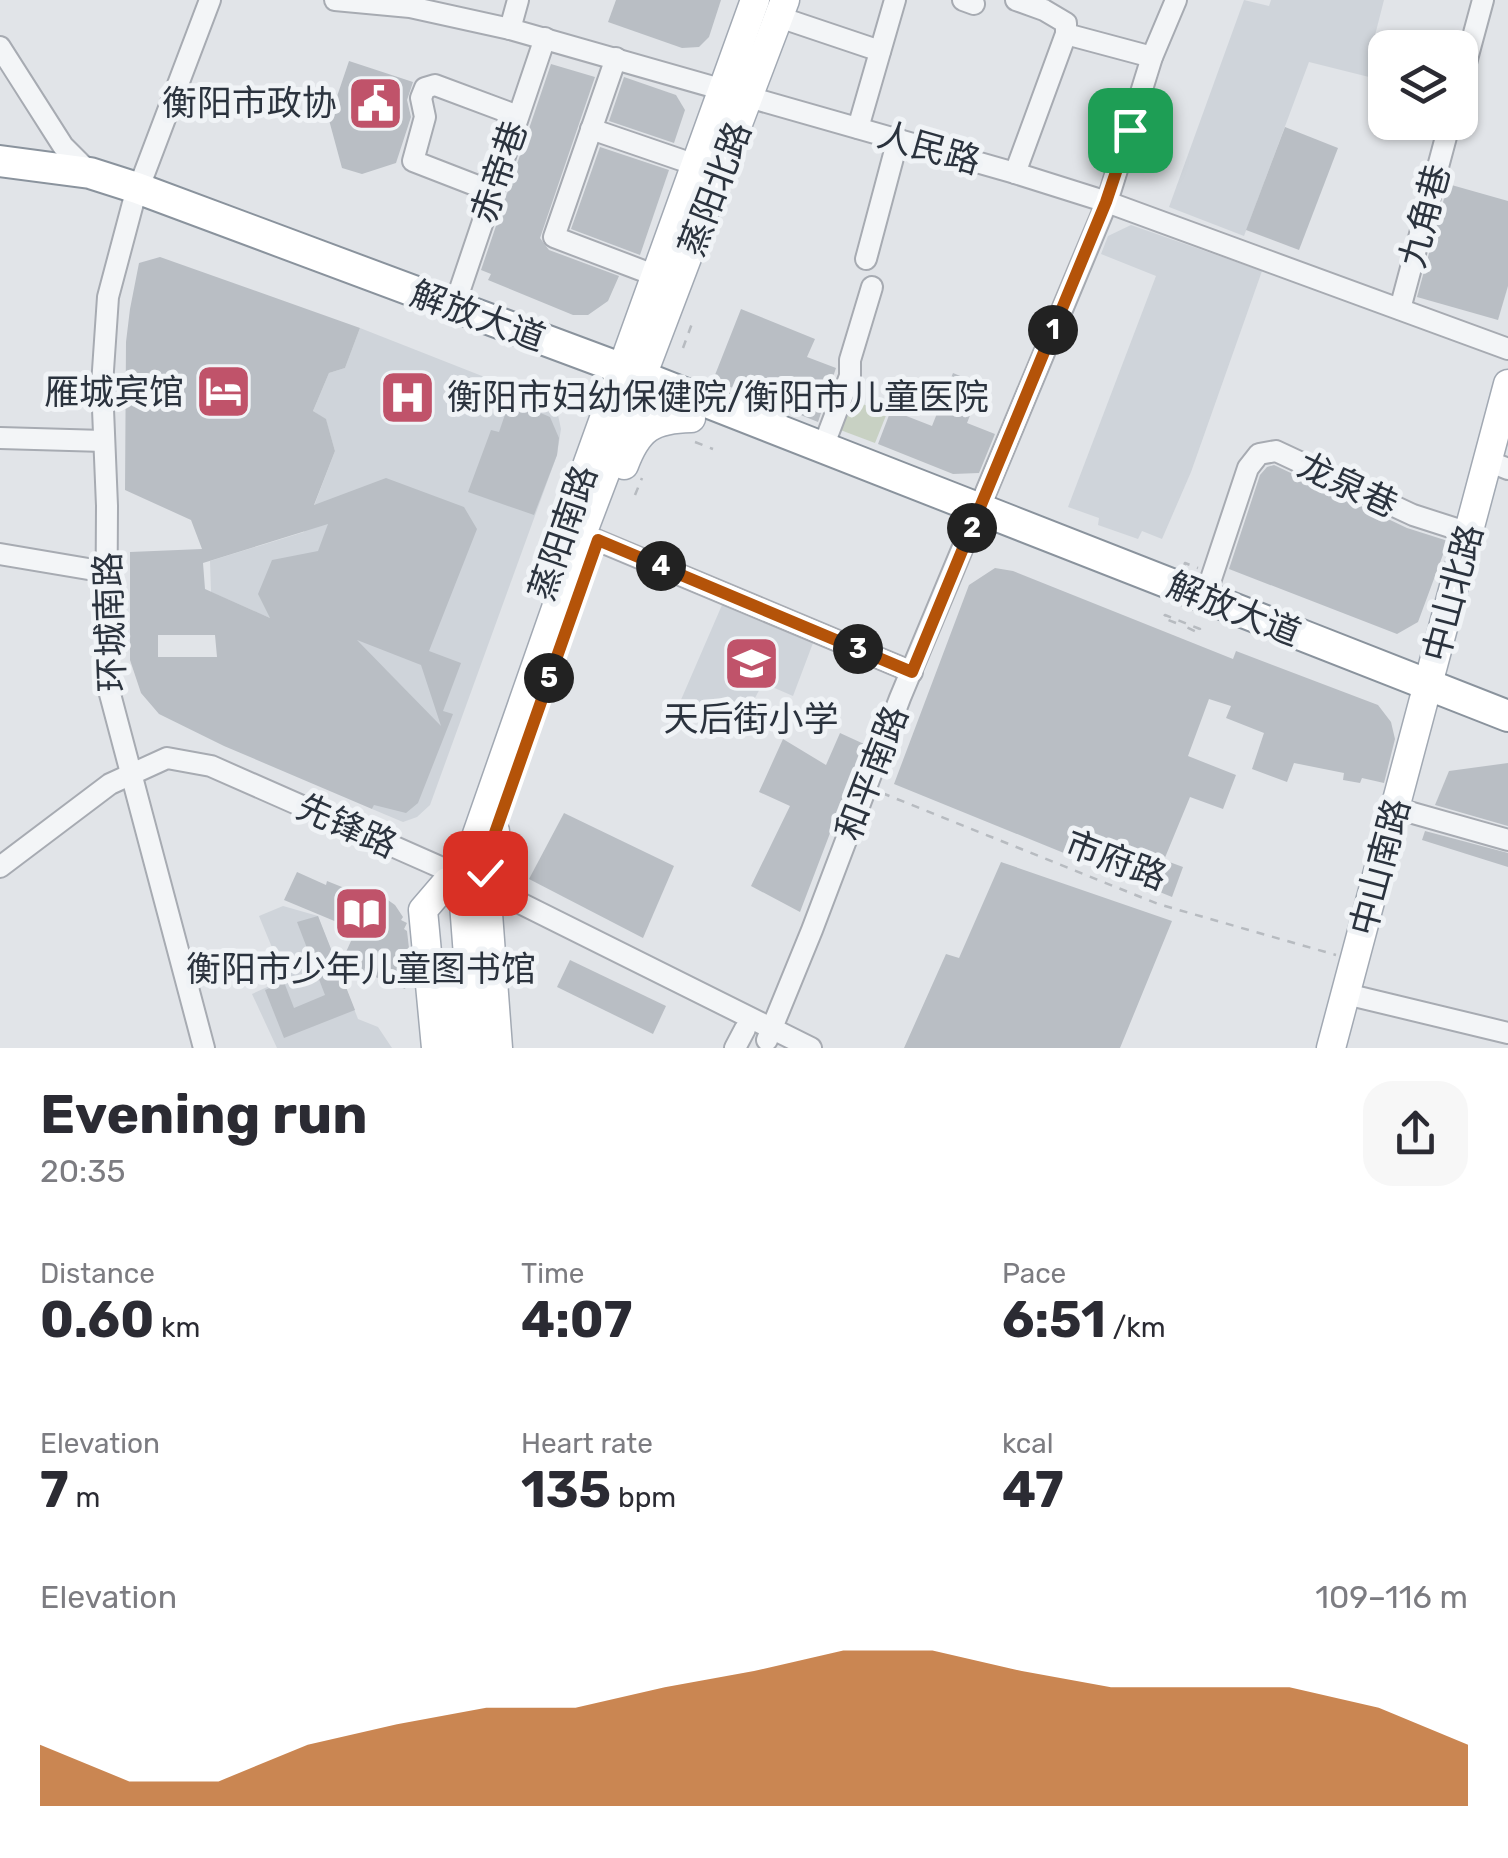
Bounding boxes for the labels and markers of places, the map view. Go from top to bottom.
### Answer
public building icon: 衡阳市政协 [346,73,406,133]
place label: 衡阳市政协 [162,82,337,124]
pin [1088,88,1173,173]
pin: 1 [1028,305,1078,355]
hotel icon: 雁城宾馆 [193,362,253,422]
hospital icon: 衡阳市妇幼保健院/衡阳市儿童医院 [378,367,438,427]
place label: 雁城宾馆 [44,371,184,413]
place label: 衡阳市妇幼保健院/衡阳市儿童医院 [447,376,989,418]
pin: 2 [947,503,997,553]
pin: 4 [636,541,686,591]
pin: 3 [833,624,883,674]
school or university icon: 天后街小学 [721,633,781,693]
pin: 5 [524,653,574,703]
place label: 天后街小学 [663,698,839,740]
pin [443,831,528,916]
library icon: 衡阳市少年儿童图书馆 [331,883,391,943]
place label: 衡阳市少年儿童图书馆 [186,948,536,990]

